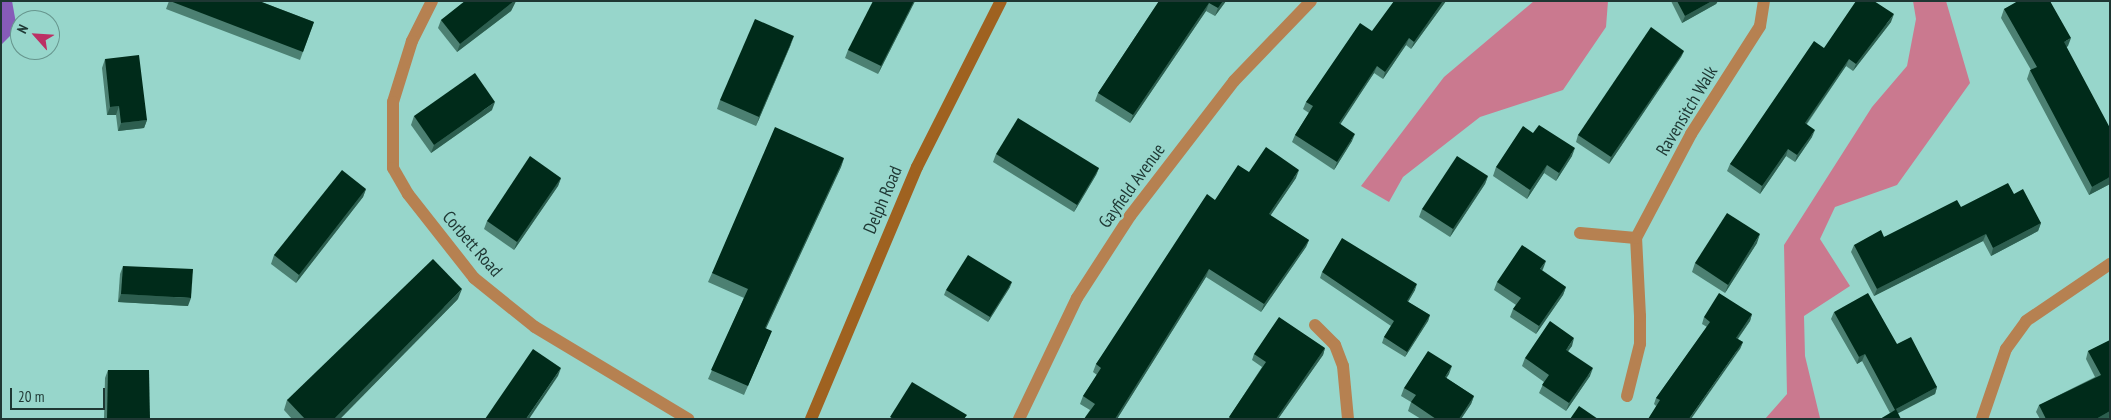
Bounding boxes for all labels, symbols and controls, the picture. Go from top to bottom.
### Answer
north arrow [10,10,60,60]
text: N [13,22,32,36]
street label: Ravensitch Walk [1652,62,1722,160]
street label: Gayfield Avenue [1094,139,1170,233]
street label: Delph Road [859,163,907,237]
street label: Corbett Road [438,207,506,281]
scale bar [12,378,108,410]
text: 20 m [18,387,44,406]

